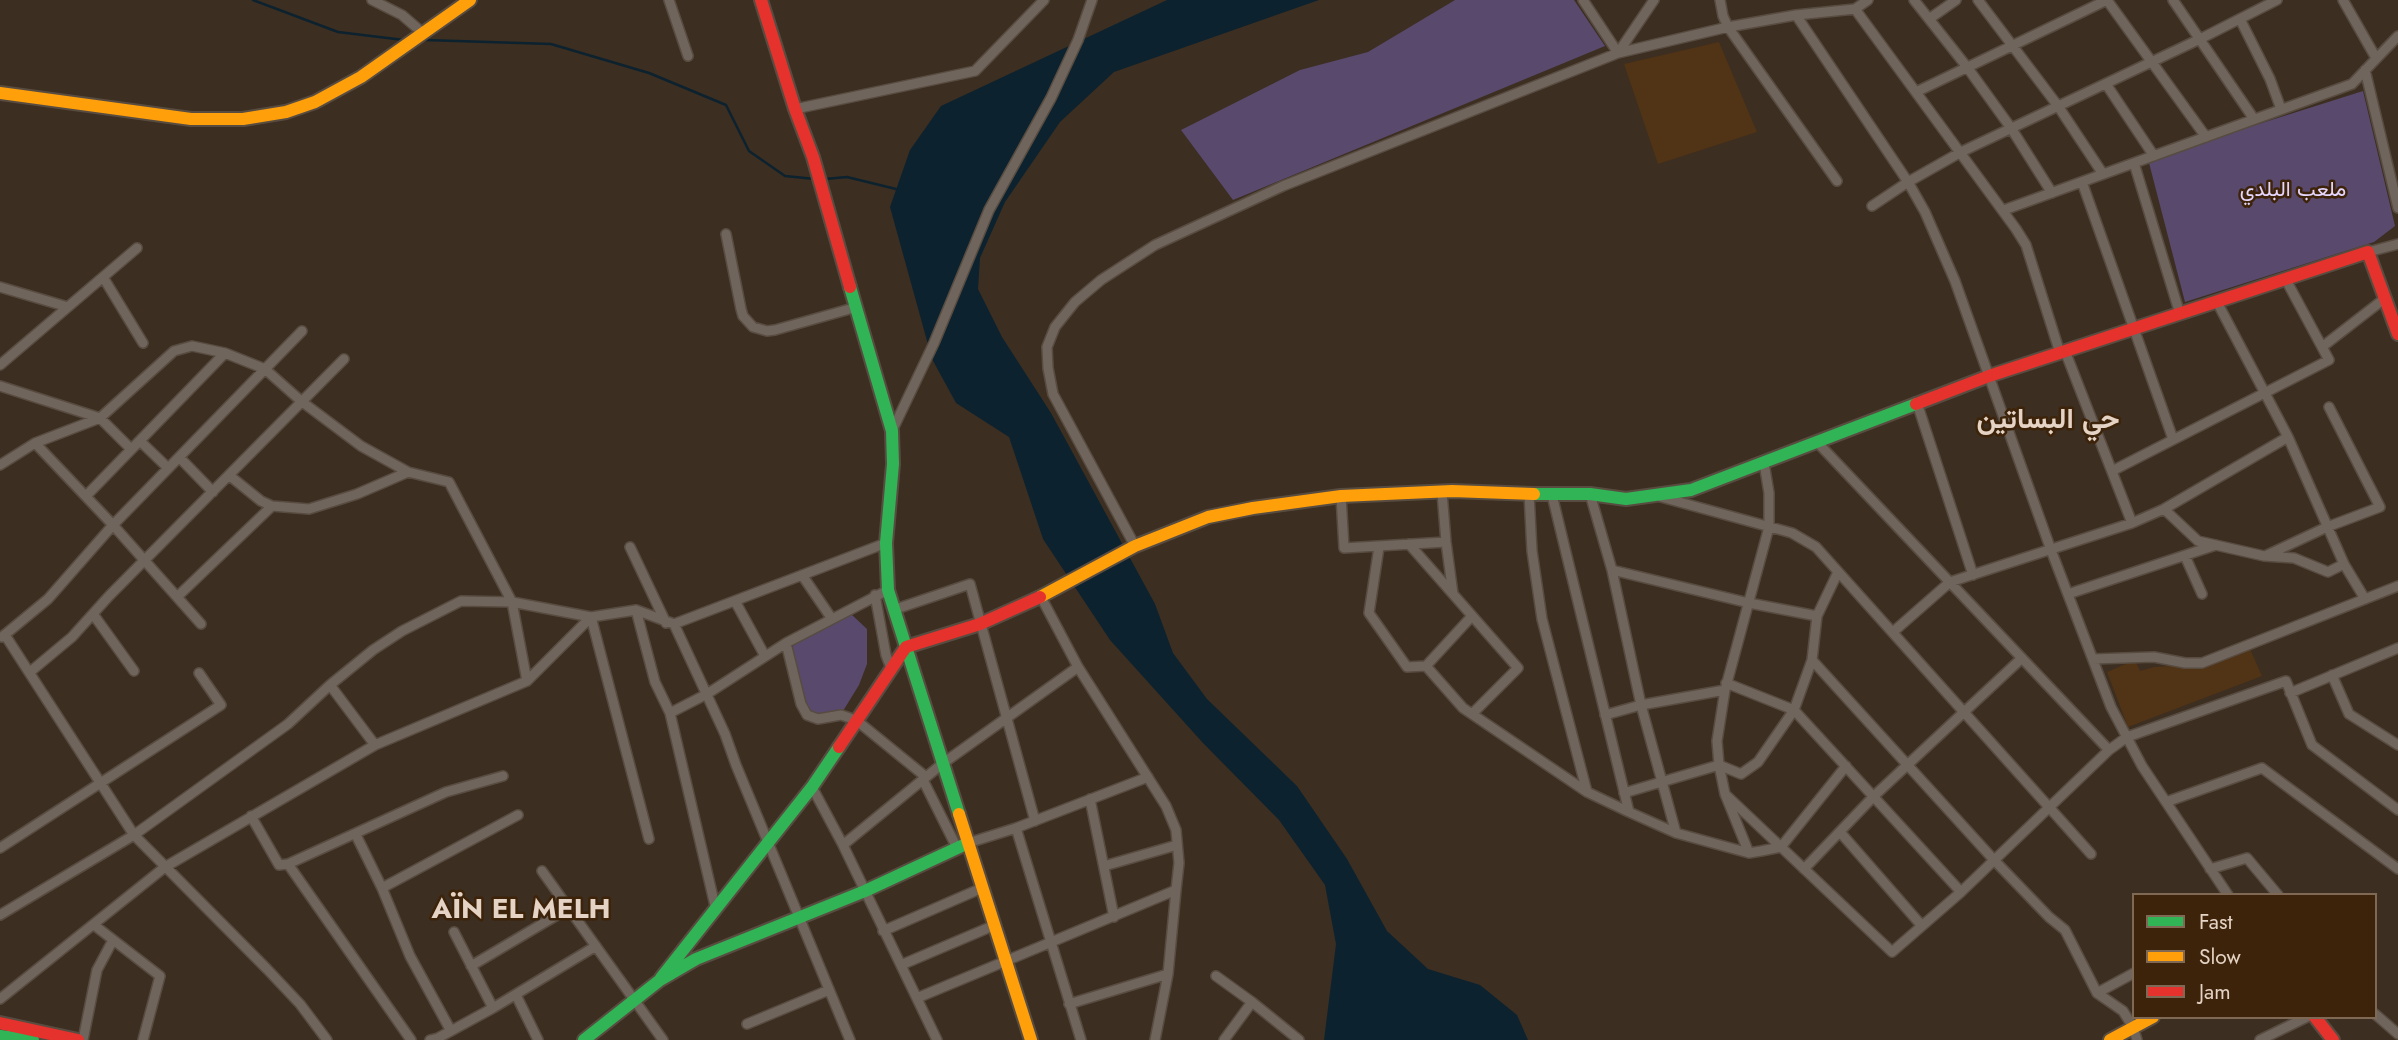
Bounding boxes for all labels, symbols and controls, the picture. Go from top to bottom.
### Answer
park label: ملعب البلدي [2240,178,2346,204]
district label: حي البساتين [1976,404,2120,438]
legend [2132,893,2377,1019]
district label: AÏN EL MELH [422,894,620,928]
text: Fast [2199,907,2232,937]
text: Slow [2199,942,2241,972]
text: Jam [2199,977,2231,1007]

